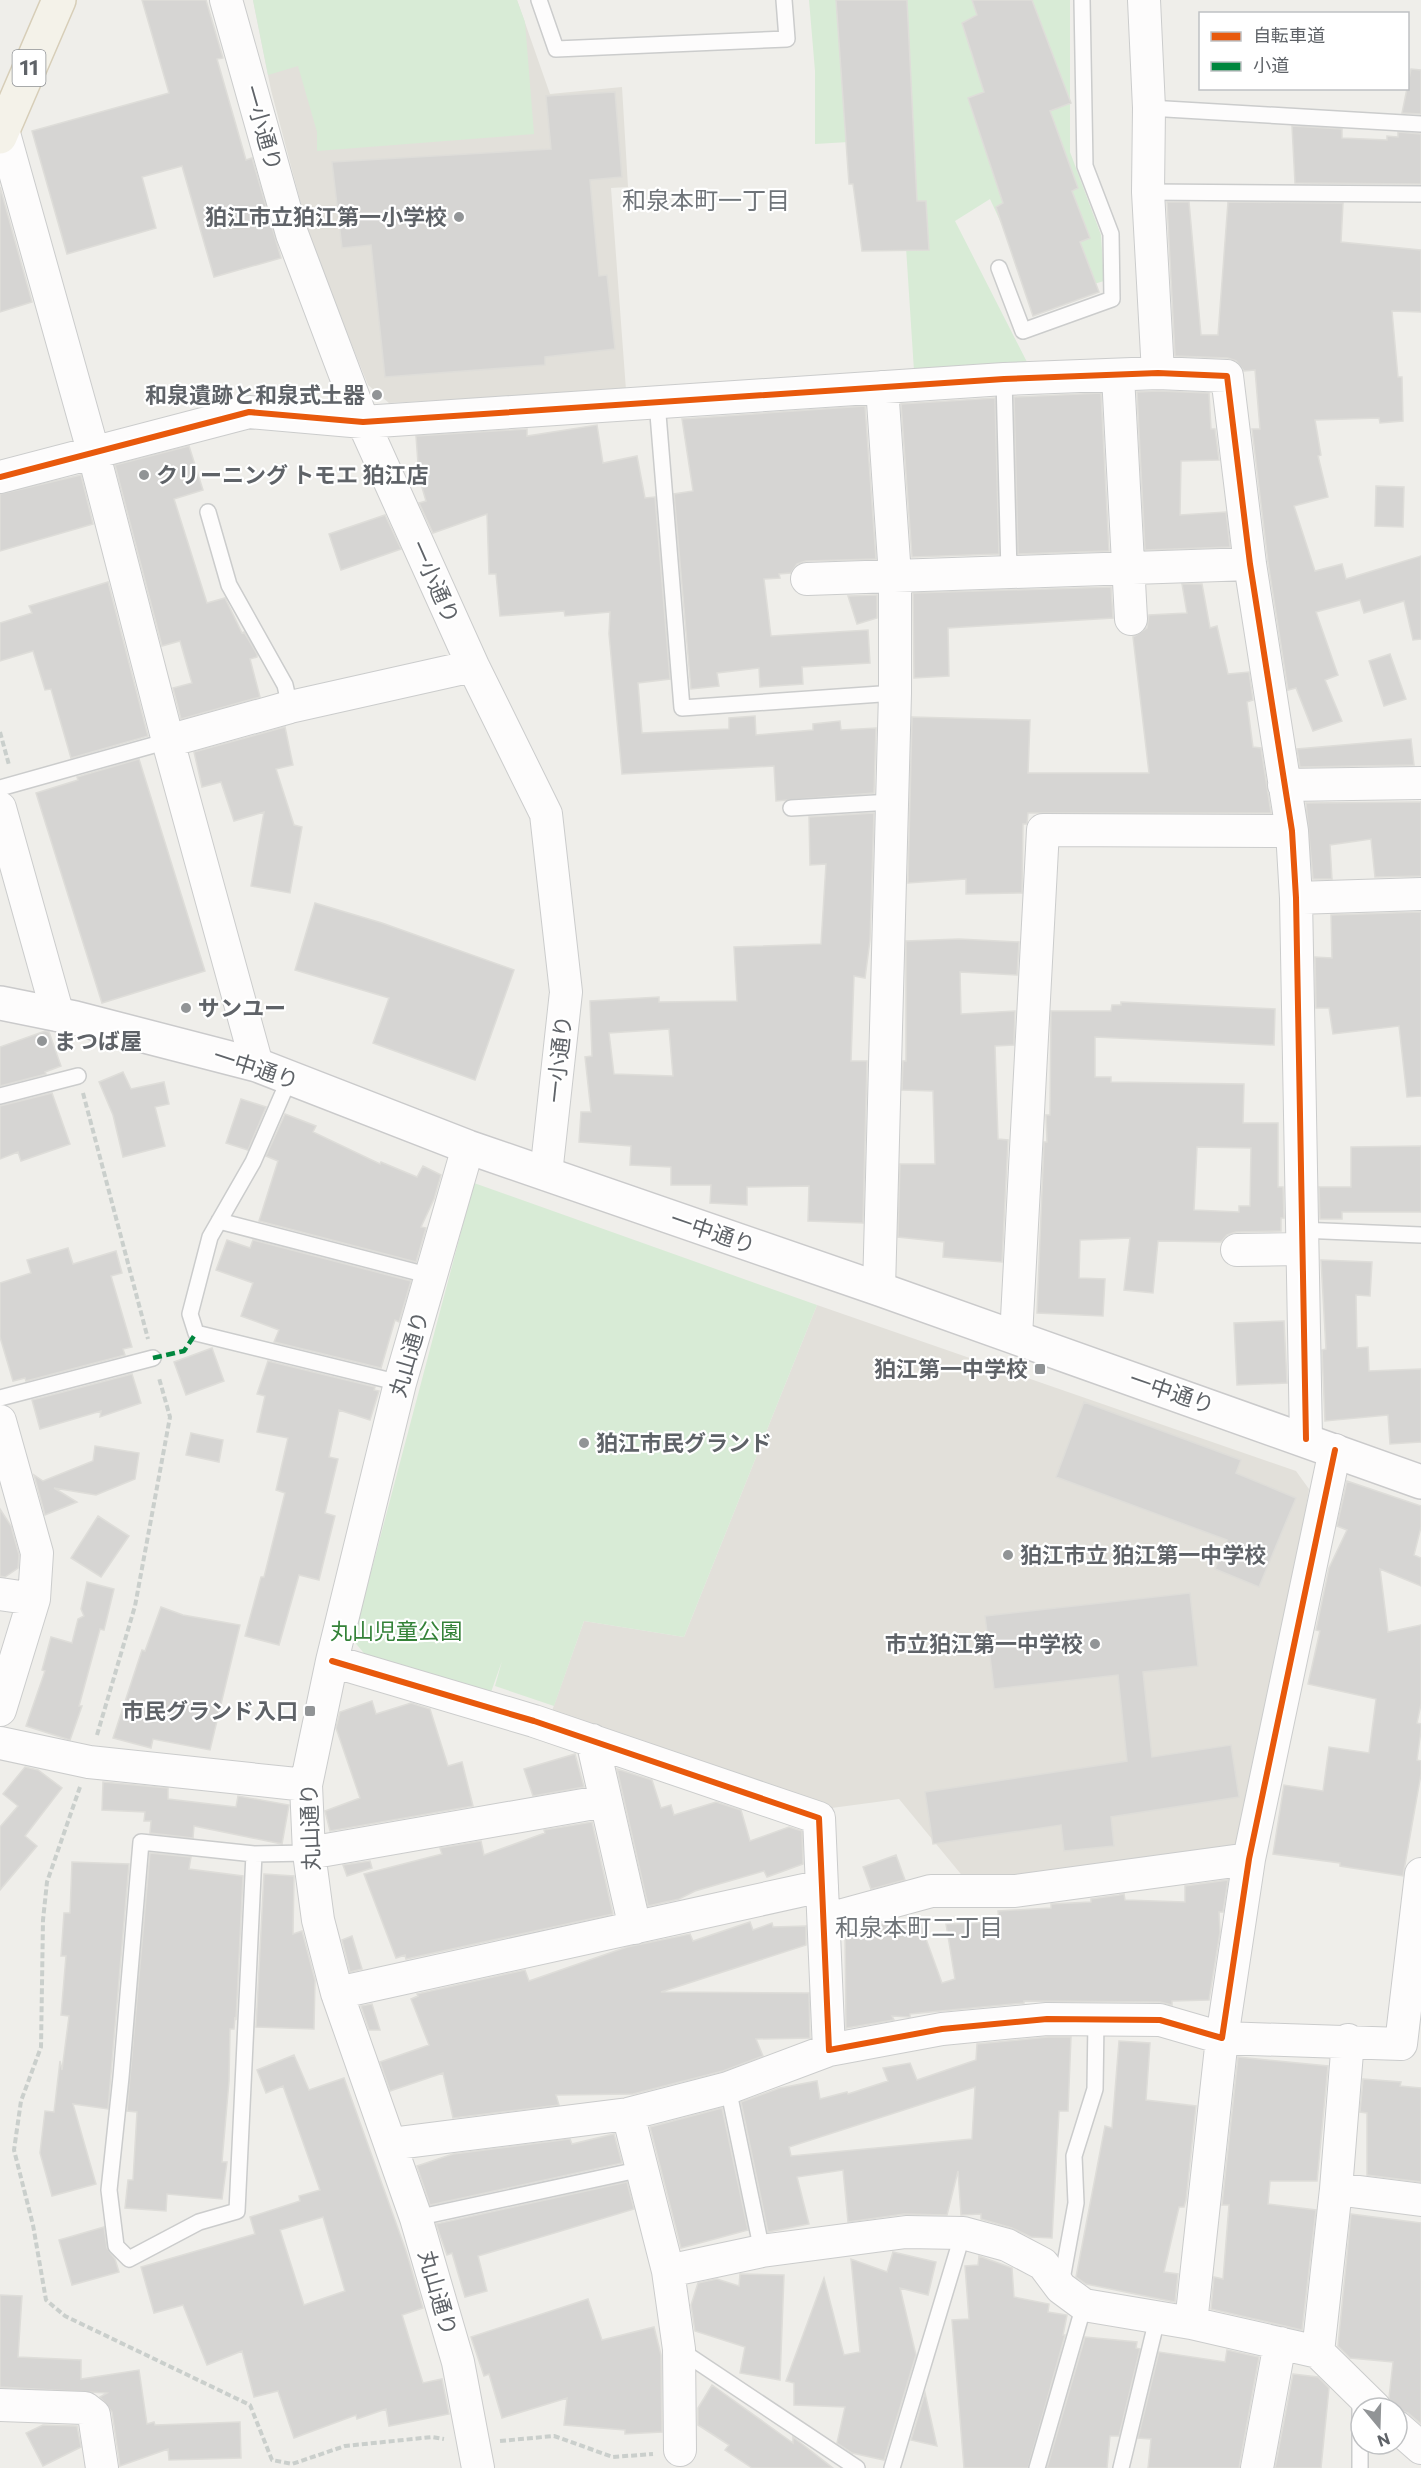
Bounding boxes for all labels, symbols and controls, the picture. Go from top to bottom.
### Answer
legend [1199,12,1409,90]
text: 自転車道 [1253,24,1325,46]
road number: 11 [12,50,46,86]
text: 小道 [1253,54,1289,76]
street label: 一小通り [238,82,289,174]
district label: 和泉本町一丁目 [622,185,790,214]
place label: 狛江市立狛江第一小学校 [205,203,447,230]
marker: 狛江市立狛江第一小学校 [452,210,466,224]
place label: 和泉遺跡と和泉式土器 [145,381,365,408]
marker: 和泉遺跡と和泉式土器 [370,388,384,402]
place label: クリーニング トモエ 狛江店 [156,461,428,488]
marker: クリーニング トモエ 狛江店 [137,468,151,482]
street label: 一小通り [405,536,466,627]
place label: サンユー [198,994,286,1021]
marker: サンユー [179,1001,193,1015]
street label: 一小通り [540,1014,577,1104]
place label: まつば屋 [54,1027,142,1054]
marker: まつば屋 [35,1034,49,1048]
street label: 一中通り [210,1041,302,1094]
street label: 一中通り [667,1204,759,1259]
street label: 丸山通り [383,1308,434,1400]
place label: 狛江第一中学校 [874,1355,1028,1382]
marker: 狛江第一中学校 [1033,1362,1047,1376]
street label: 一中通り [1126,1364,1218,1419]
place label: 狛江市民グランド [596,1429,772,1456]
marker: 狛江市民グランド [577,1436,591,1450]
place label: 狛江市立 狛江第一中学校 [1020,1541,1266,1568]
marker: 狛江市立 狛江第一中学校 [1001,1548,1015,1562]
park label: 丸山児童公園 [330,1617,462,1644]
place label: 市立狛江第一中学校 [885,1630,1083,1657]
marker: 市立狛江第一中学校 [1088,1637,1102,1651]
place label: 市民グランド入口 [122,1697,298,1724]
marker: 市民グランド入口 [303,1704,317,1718]
street label: 丸山通り [294,1783,325,1871]
district label: 和泉本町二丁目 [835,1912,1003,1941]
street label: 丸山通り [413,2247,464,2339]
north arrow [1349,2396,1409,2456]
text: N [1375,2430,1393,2452]

